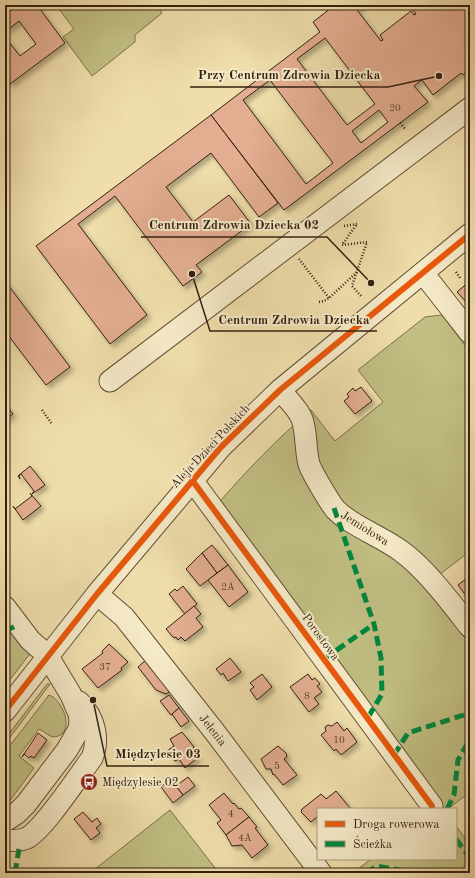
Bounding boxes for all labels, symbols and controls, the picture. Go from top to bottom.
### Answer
callout: Przy Centrum Zdrowia Dziecka [190,62,388,87]
text: Przy Centrum Zdrowia Dziecka [198,69,381,82]
house number: 20 [389,103,401,113]
callout: Centrum Zdrowia Dziecka 02 [141,212,327,237]
text: Centrum Zdrowia Dziecka 02 [149,219,319,232]
callout: Centrum Zdrowia Dziecka [210,306,377,331]
text: Centrum Zdrowia Dziecka [218,314,370,327]
street label: Aleja Dzieci Polskich [169,402,253,491]
street label: Jemiołowa [338,509,391,548]
house number: 2A [221,582,235,592]
street label: Porostowa [299,612,341,663]
house number: 37 [99,662,111,672]
house number: 8 [304,691,310,701]
street label: Jelenia [196,713,228,749]
house number: 10 [333,735,345,745]
callout: Międzylesie 03 [107,741,209,766]
text: Międzylesie 03 [115,748,201,761]
house number: 5 [274,761,280,771]
bus stop icon: Międzylesie 02 [79,772,99,792]
place label: Międzylesie 02 [102,777,179,789]
legend [317,808,457,860]
house number: 4 [228,809,234,819]
text: Droga rowerowa [353,819,440,831]
house number: 4A [238,833,252,843]
text: Ścieżka [353,835,392,851]

